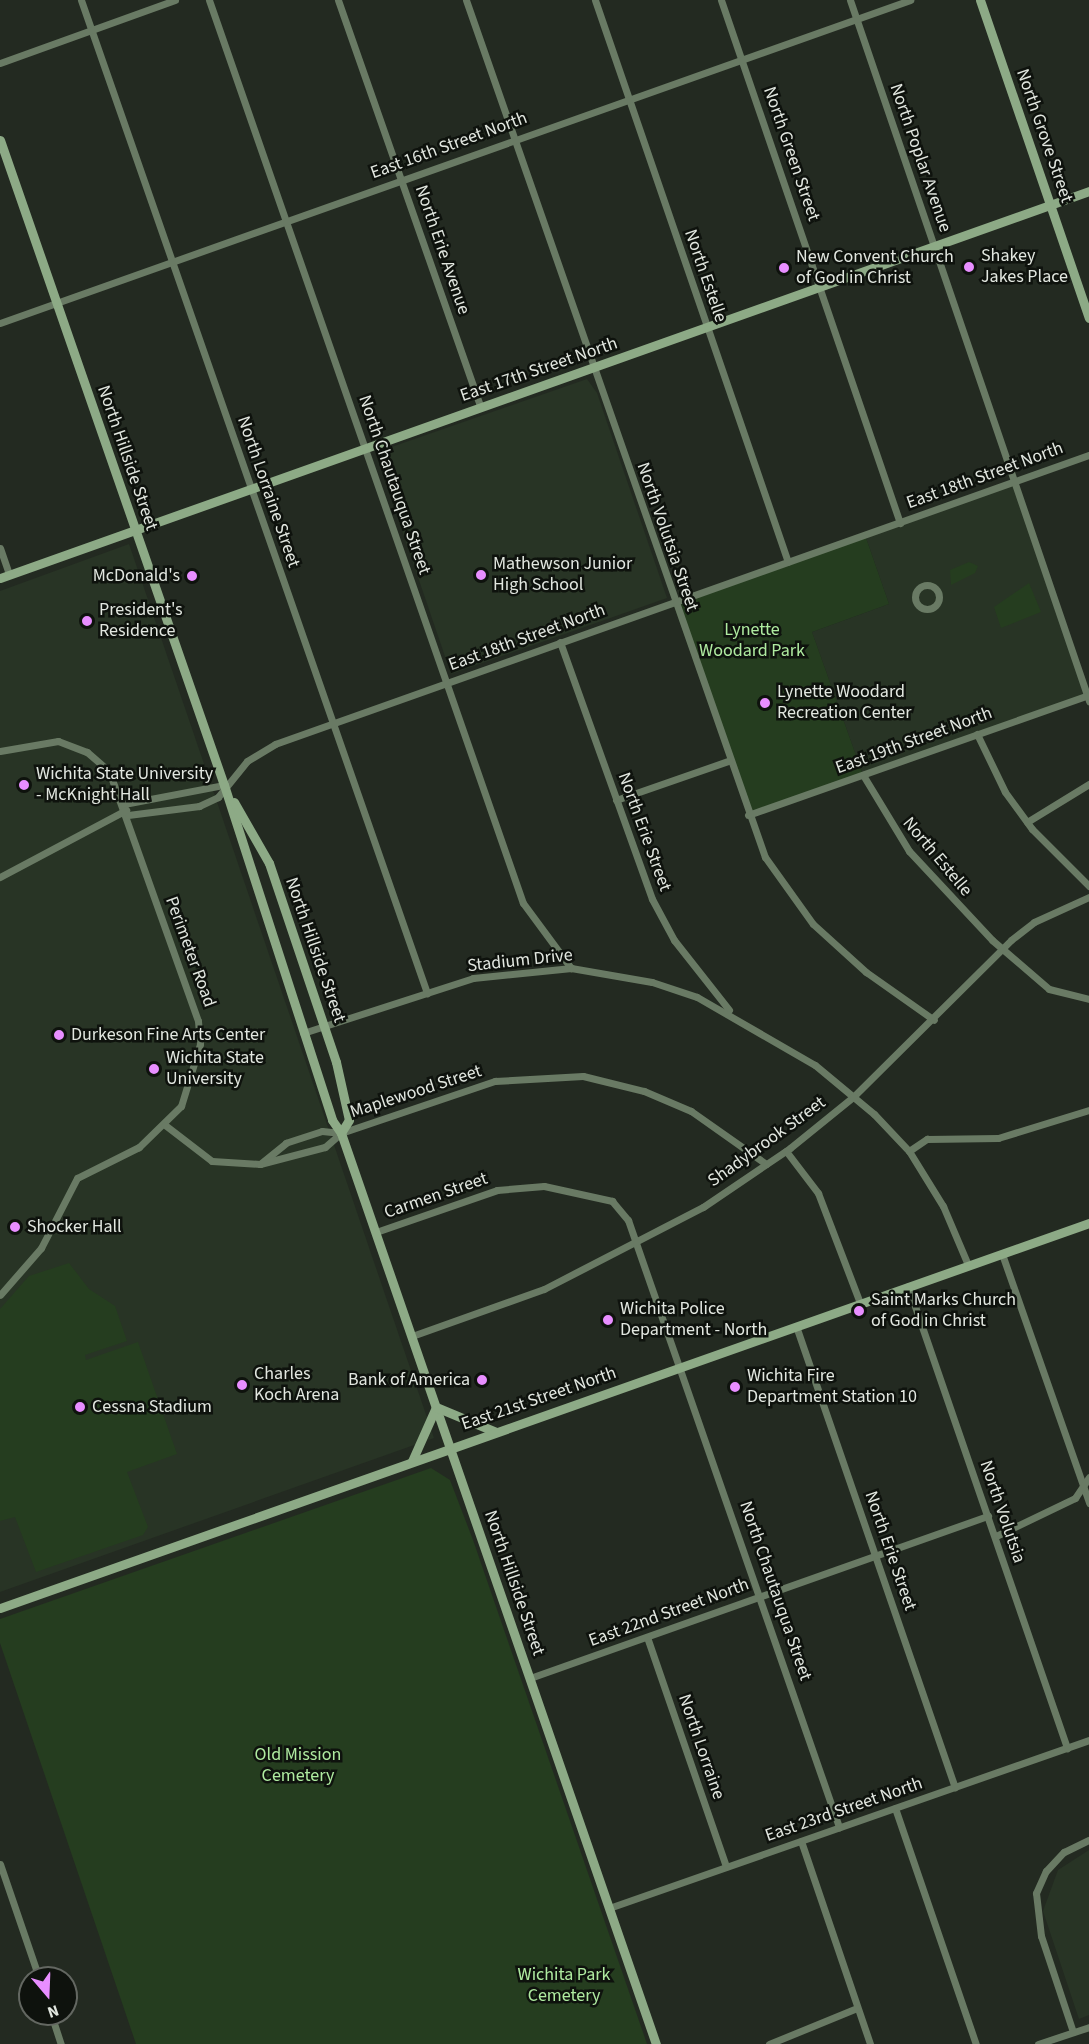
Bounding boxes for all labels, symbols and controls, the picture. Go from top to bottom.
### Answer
street label: North Grove Street [1011,66,1077,206]
street label: North Poplar Avenue [884,81,956,235]
street label: North Green Street [758,84,824,224]
street label: East 16th Street North [368,108,530,184]
street label: North Erie Avenue [410,183,474,317]
street label: North Estelle [679,227,731,325]
place label: Shakey Jakes Place [981,246,1068,288]
place label: New Convent Church of God in Christ [796,247,954,290]
marker: Shakey Jakes Place [962,260,976,274]
marker: New Convent Church of God in Christ [777,261,791,275]
street label: East 17th Street North [457,333,621,407]
street label: North Hillside Street [92,383,162,533]
street label: North Chautauqua Street [353,393,435,577]
street label: North Lorraine Street [232,414,304,570]
street label: East 18th Street North [904,438,1066,514]
street label: North Volutsia Street [631,460,703,614]
place label: Mathewson Junior High School [493,554,632,596]
place label: McDonald's [93,565,180,587]
marker: Mathewson Junior High School [474,568,488,582]
marker: McDonald's [185,569,199,583]
place label: President's Residence [99,600,183,642]
street label: East 18th Street North [446,600,608,676]
marker: President's Residence [80,614,94,628]
park label: Lynette Woodard Park [699,620,805,662]
place label: Lynette Woodard Recreation Center [777,682,912,724]
marker: Lynette Woodard Recreation Center [758,696,772,710]
street label: East 19th Street North [833,703,995,779]
place label: Wichita State University - McKnight Hall [36,764,213,806]
street label: North Erie Street [612,770,676,894]
marker: Wichita State University - McKnight Hall [17,778,31,792]
street label: North Estelle [898,813,976,901]
street label: North Hillside Street [280,875,350,1025]
street label: Perimeter Road [160,894,220,1010]
street label: Stadium Drive [466,945,574,977]
place label: Durkeson Fine Arts Center [71,1024,265,1046]
marker: Durkeson Fine Arts Center [52,1028,66,1042]
place label: Wichita State University [166,1048,264,1090]
street label: Maplewood Street [348,1061,484,1123]
marker: Wichita State University [147,1062,161,1076]
street label: Shadybrook Street [704,1092,830,1192]
street label: Carmen Street [381,1168,491,1224]
place label: Shocker Hall [27,1216,122,1238]
marker: Shocker Hall [8,1220,22,1234]
place label: Saint Marks Church of God in Christ [871,1290,1016,1332]
place label: Wichita Police Department - North [620,1299,767,1342]
marker: Saint Marks Church of God in Christ [852,1304,866,1318]
marker: Wichita Police Department - North [601,1313,615,1327]
street label: East 21st Street North [459,1362,619,1436]
place label: Charles Koch Arena [254,1364,339,1406]
place label: Wichita Fire Department Station 10 [747,1366,917,1408]
place label: Bank of America [348,1369,470,1391]
marker: Bank of America [475,1373,489,1387]
marker: Charles Koch Arena [235,1378,249,1392]
marker: Wichita Fire Department Station 10 [728,1380,742,1394]
place label: Cessna Stadium [92,1396,212,1418]
marker: Cessna Stadium [73,1400,87,1414]
street label: North Volutsia [974,1458,1030,1566]
street label: North Erie Street [859,1488,921,1614]
street label: North Chautauqua Street [734,1499,816,1683]
street label: North Hillside Street [479,1508,549,1658]
street label: East 22nd Street North [586,1574,752,1652]
street label: North Lorraine [673,1692,729,1802]
park label: Old Mission Cemetery [255,1745,341,1788]
street label: East 23rd Street North [762,1773,926,1847]
park label: Wichita Park Cemetery [517,1965,611,2008]
north arrow [18,1966,78,2026]
text: N [45,1999,62,2023]

